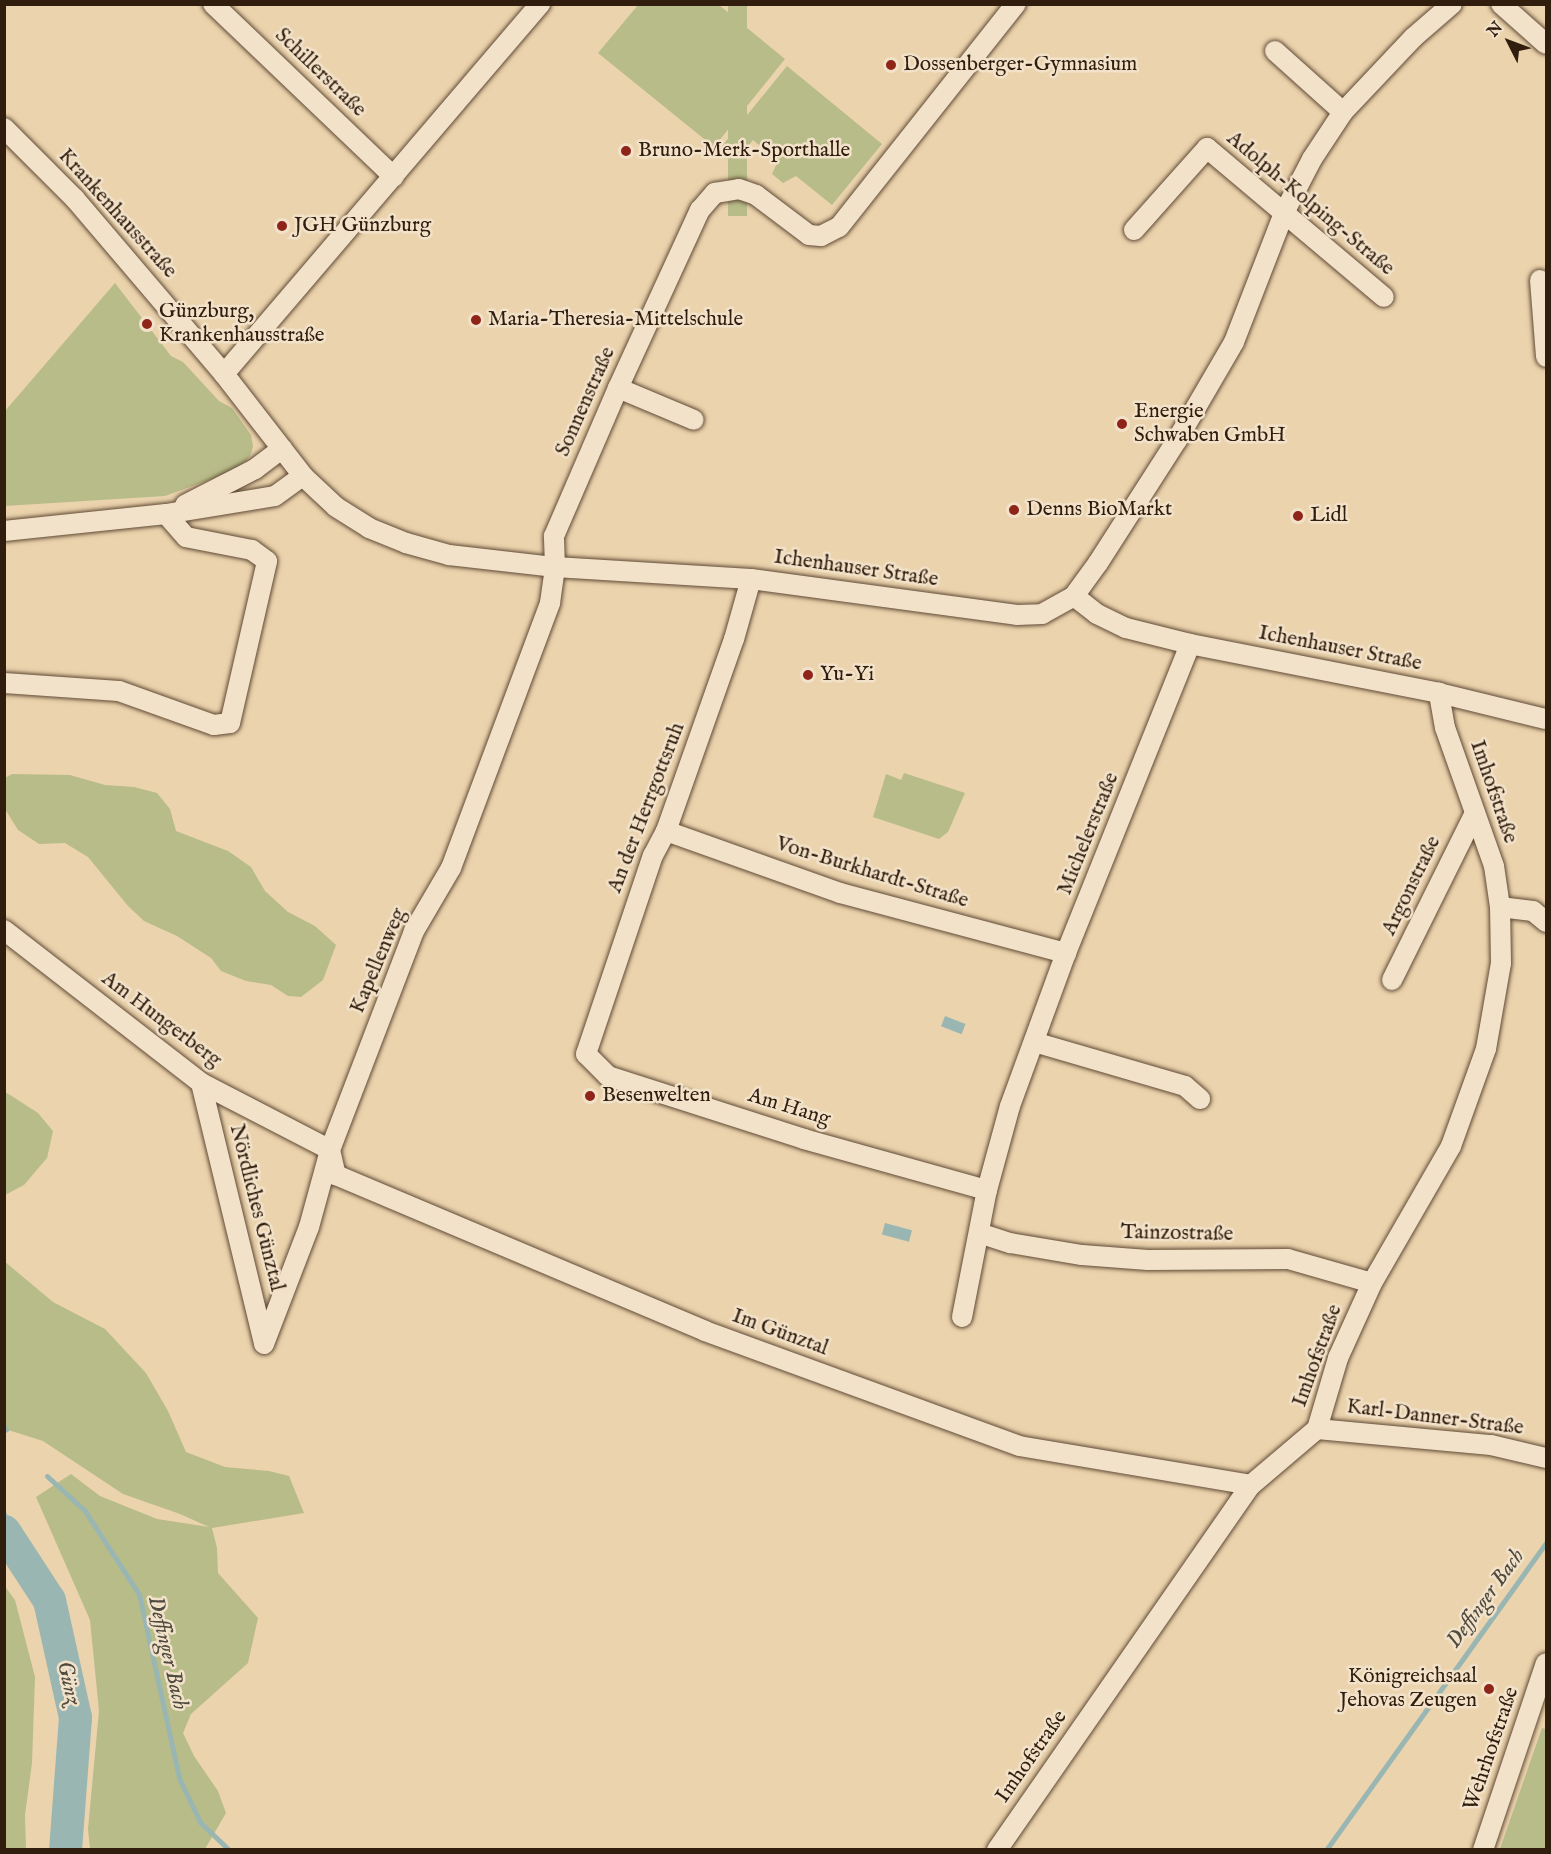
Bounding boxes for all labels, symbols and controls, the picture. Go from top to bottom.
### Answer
north arrow [1479,12,1539,72]
text: N [1484,18,1508,42]
street label: Schillerstraße [269,23,371,123]
place label: Dossenberger-Gymnasium [903,52,1137,78]
marker: Dossenberger-Gymnasium [884,58,898,72]
street label: Adolph-Kolping-Straße [1221,126,1399,282]
place label: Bruno-Merk-Sporthalle [638,138,850,164]
street label: Krankenhausstraße [52,144,182,284]
marker: Bruno-Merk-Sporthalle [619,144,633,158]
place label: JGH Günzburg [294,213,431,239]
marker: JGH Günzburg [275,219,289,233]
place label: Günzburg, Krankenhausstraße [159,299,324,349]
place label: Maria-Theresia-Mittelschule [488,307,743,333]
marker: Maria-Theresia-Mittelschule [469,313,483,327]
marker: Günzburg, Krankenhausstraße [140,317,154,331]
street label: Sonnenstraße [551,343,621,461]
place label: Energie Schwaben GmbH [1134,399,1286,449]
marker: Energie Schwaben GmbH [1115,417,1129,431]
place label: Denns BioMarkt [1026,497,1172,523]
marker: Denns BioMarkt [1007,503,1021,517]
place label: Lidl [1310,503,1347,529]
marker: Lidl [1291,509,1305,523]
street label: Ichenhauser Straße [772,545,940,593]
street label: Ichenhauser Straße [1256,621,1424,677]
place label: Yu-Yi [820,662,874,688]
marker: Yu-Yi [801,668,815,682]
street label: An der Herrgottsruh [603,719,691,897]
street label: Imhofstraße [1464,737,1522,847]
street label: Michelerstraße [1053,769,1125,899]
street label: Von-Burkhardt-Straße [773,832,971,914]
street label: Argonstraße [1377,832,1447,940]
street label: Kapellenweg [346,905,412,1017]
street label: Am Hungerberg [96,967,226,1073]
place label: Besenwelten [602,1083,711,1109]
street label: Am Hang [745,1084,833,1132]
marker: Besenwelten [583,1089,597,1103]
street label: Nördliches Günztal [223,1122,289,1294]
street label: Tainzostraße [1121,1220,1233,1248]
street label: Imhofstraße [1288,1301,1348,1411]
street label: Im Günztal [729,1304,831,1362]
street label: Karl-Danner-Straße [1345,1395,1525,1441]
water label: Deffinger Bach [1441,1544,1531,1654]
water label: Deffinger Bach [141,1594,193,1712]
water label: Günz [50,1659,86,1707]
place label: Königreichsaal Jehovas Zeugen [1339,1664,1477,1714]
marker: Königreichsaal Jehovas Zeugen [1482,1682,1496,1696]
street label: Wehrhofstraße [1459,1684,1525,1814]
street label: Imhofstraße [991,1706,1073,1808]

